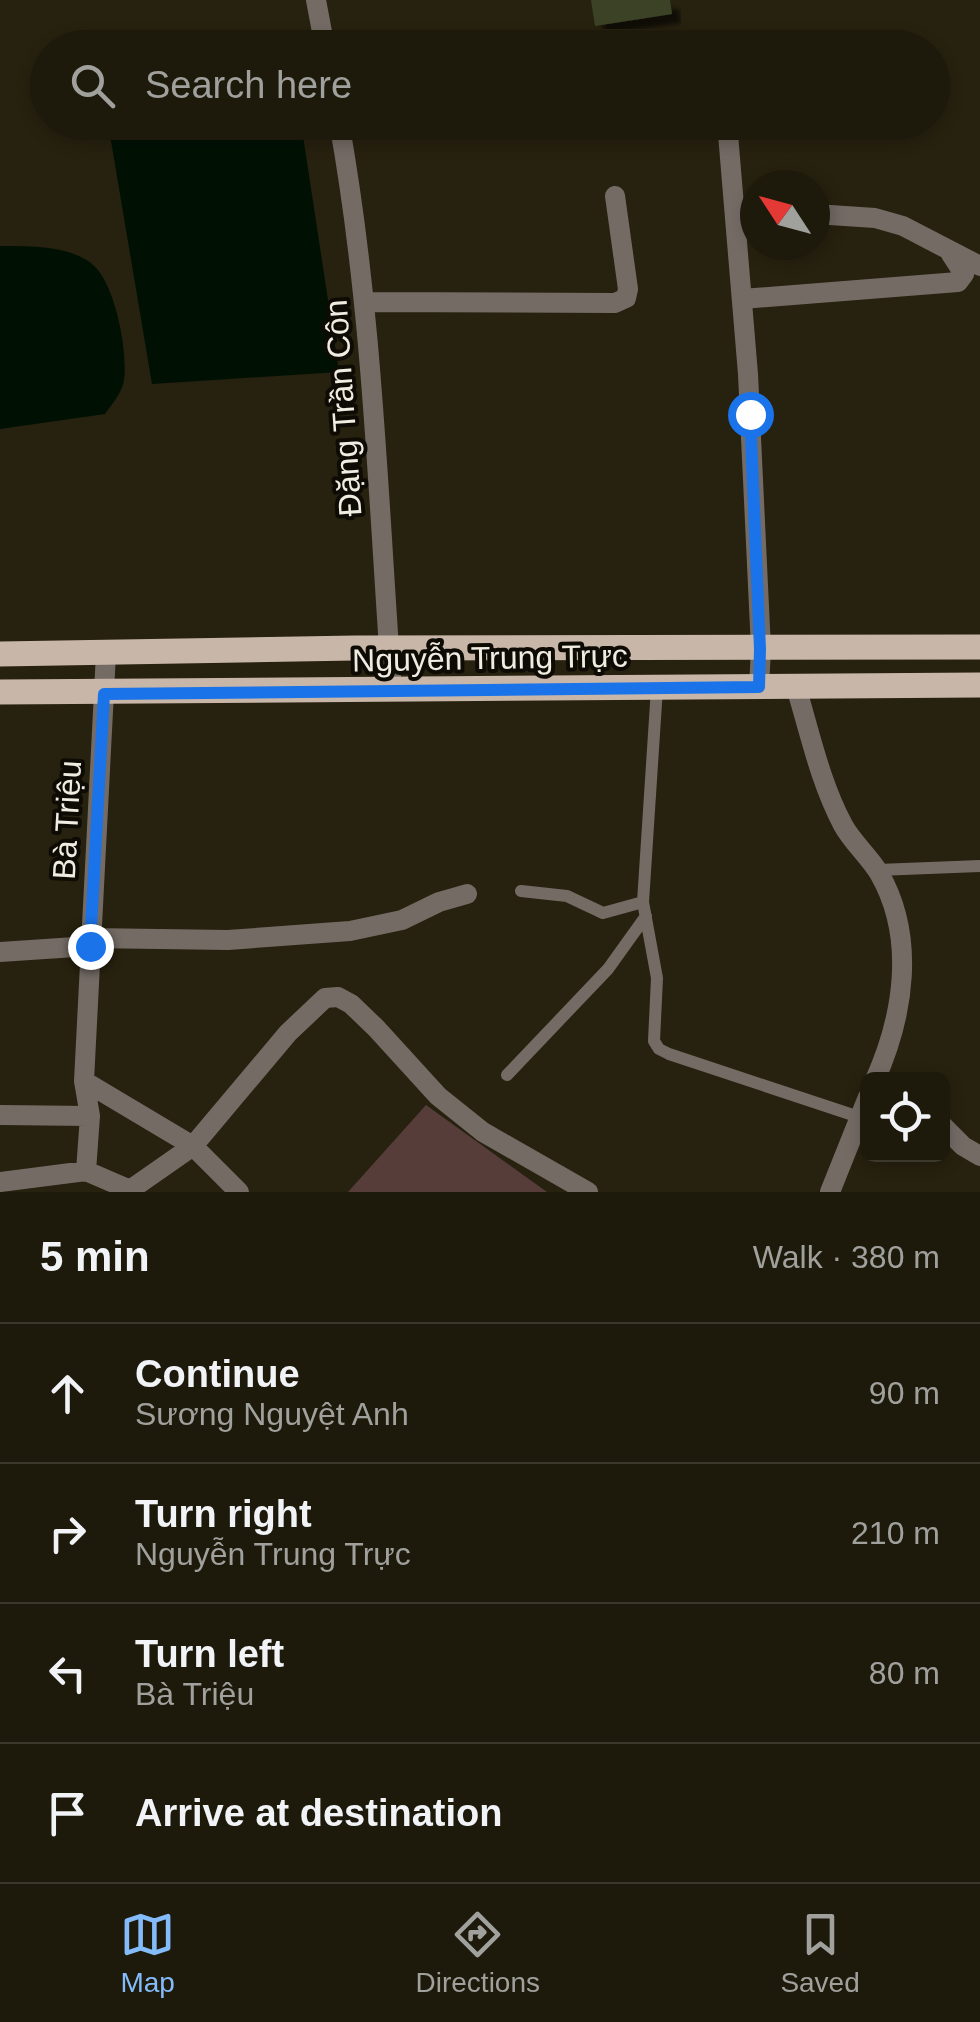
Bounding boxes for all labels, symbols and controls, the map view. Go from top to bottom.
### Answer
search box [30,30,950,140]
icon: search [65,58,120,113]
text: Search here [145,64,352,106]
north arrow [740,170,830,260]
street label: Đặng Trần Côn [317,299,369,517]
route start [728,392,774,438]
street label: Nguyễn Trung Trực [352,638,628,678]
street label: Bà Triệu [46,760,88,880]
route end [68,924,114,970]
map controls [860,1072,950,1162]
button: locate [860,1072,950,1162]
text: 5 min [40,1233,150,1280]
text: Walk · 380 m [753,1239,940,1275]
text: Continue [135,1353,300,1395]
icon: ahead [40,1366,95,1421]
text: 90 m [869,1375,940,1411]
text: Sương Nguyệt Anh [135,1396,409,1432]
text: Turn right [135,1493,312,1535]
icon: right [40,1506,95,1561]
text: 210 m [851,1515,940,1551]
text: Nguyễn Trung Trực [135,1536,411,1572]
text: Turn left [135,1633,284,1675]
icon: left [40,1646,95,1701]
text: 80 m [869,1655,940,1691]
text: Bà Triệu [135,1676,254,1712]
icon: arrive [40,1786,95,1841]
text: Arrive at destination [135,1792,502,1834]
tab: Map [120,1907,175,1999]
tab: Directions [416,1907,540,1999]
tab: Saved [780,1907,860,1999]

